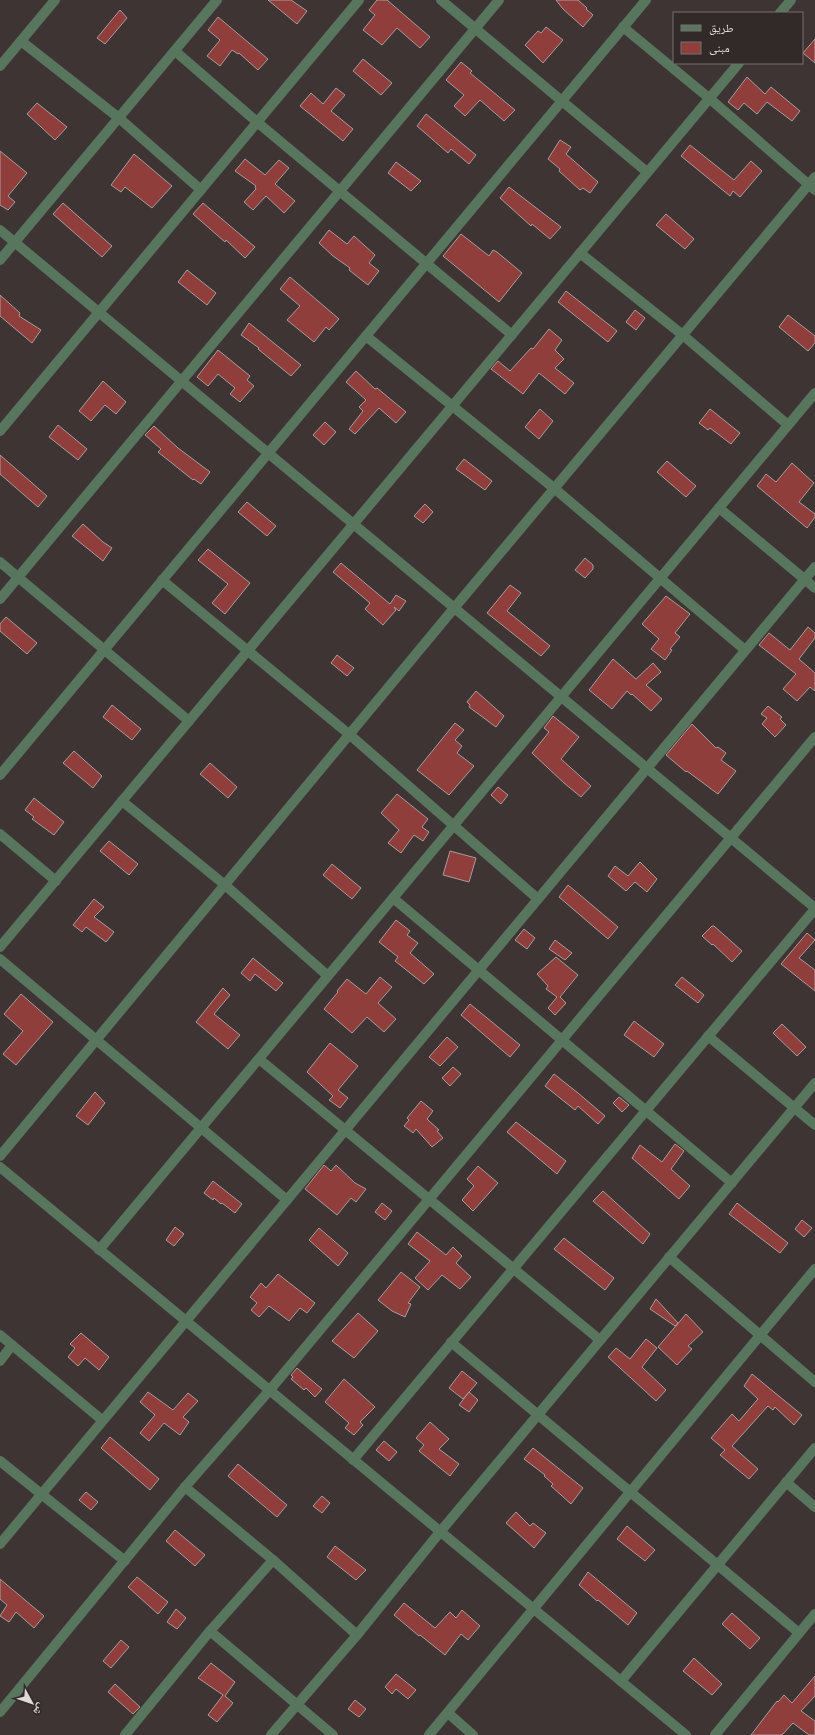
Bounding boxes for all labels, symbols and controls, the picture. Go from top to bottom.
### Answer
legend [673,12,803,64]
text: طريق [709,20,734,35]
text: مبنى [709,40,730,55]
north arrow [12,1683,52,1723]
text: ش [30,1700,49,1719]

